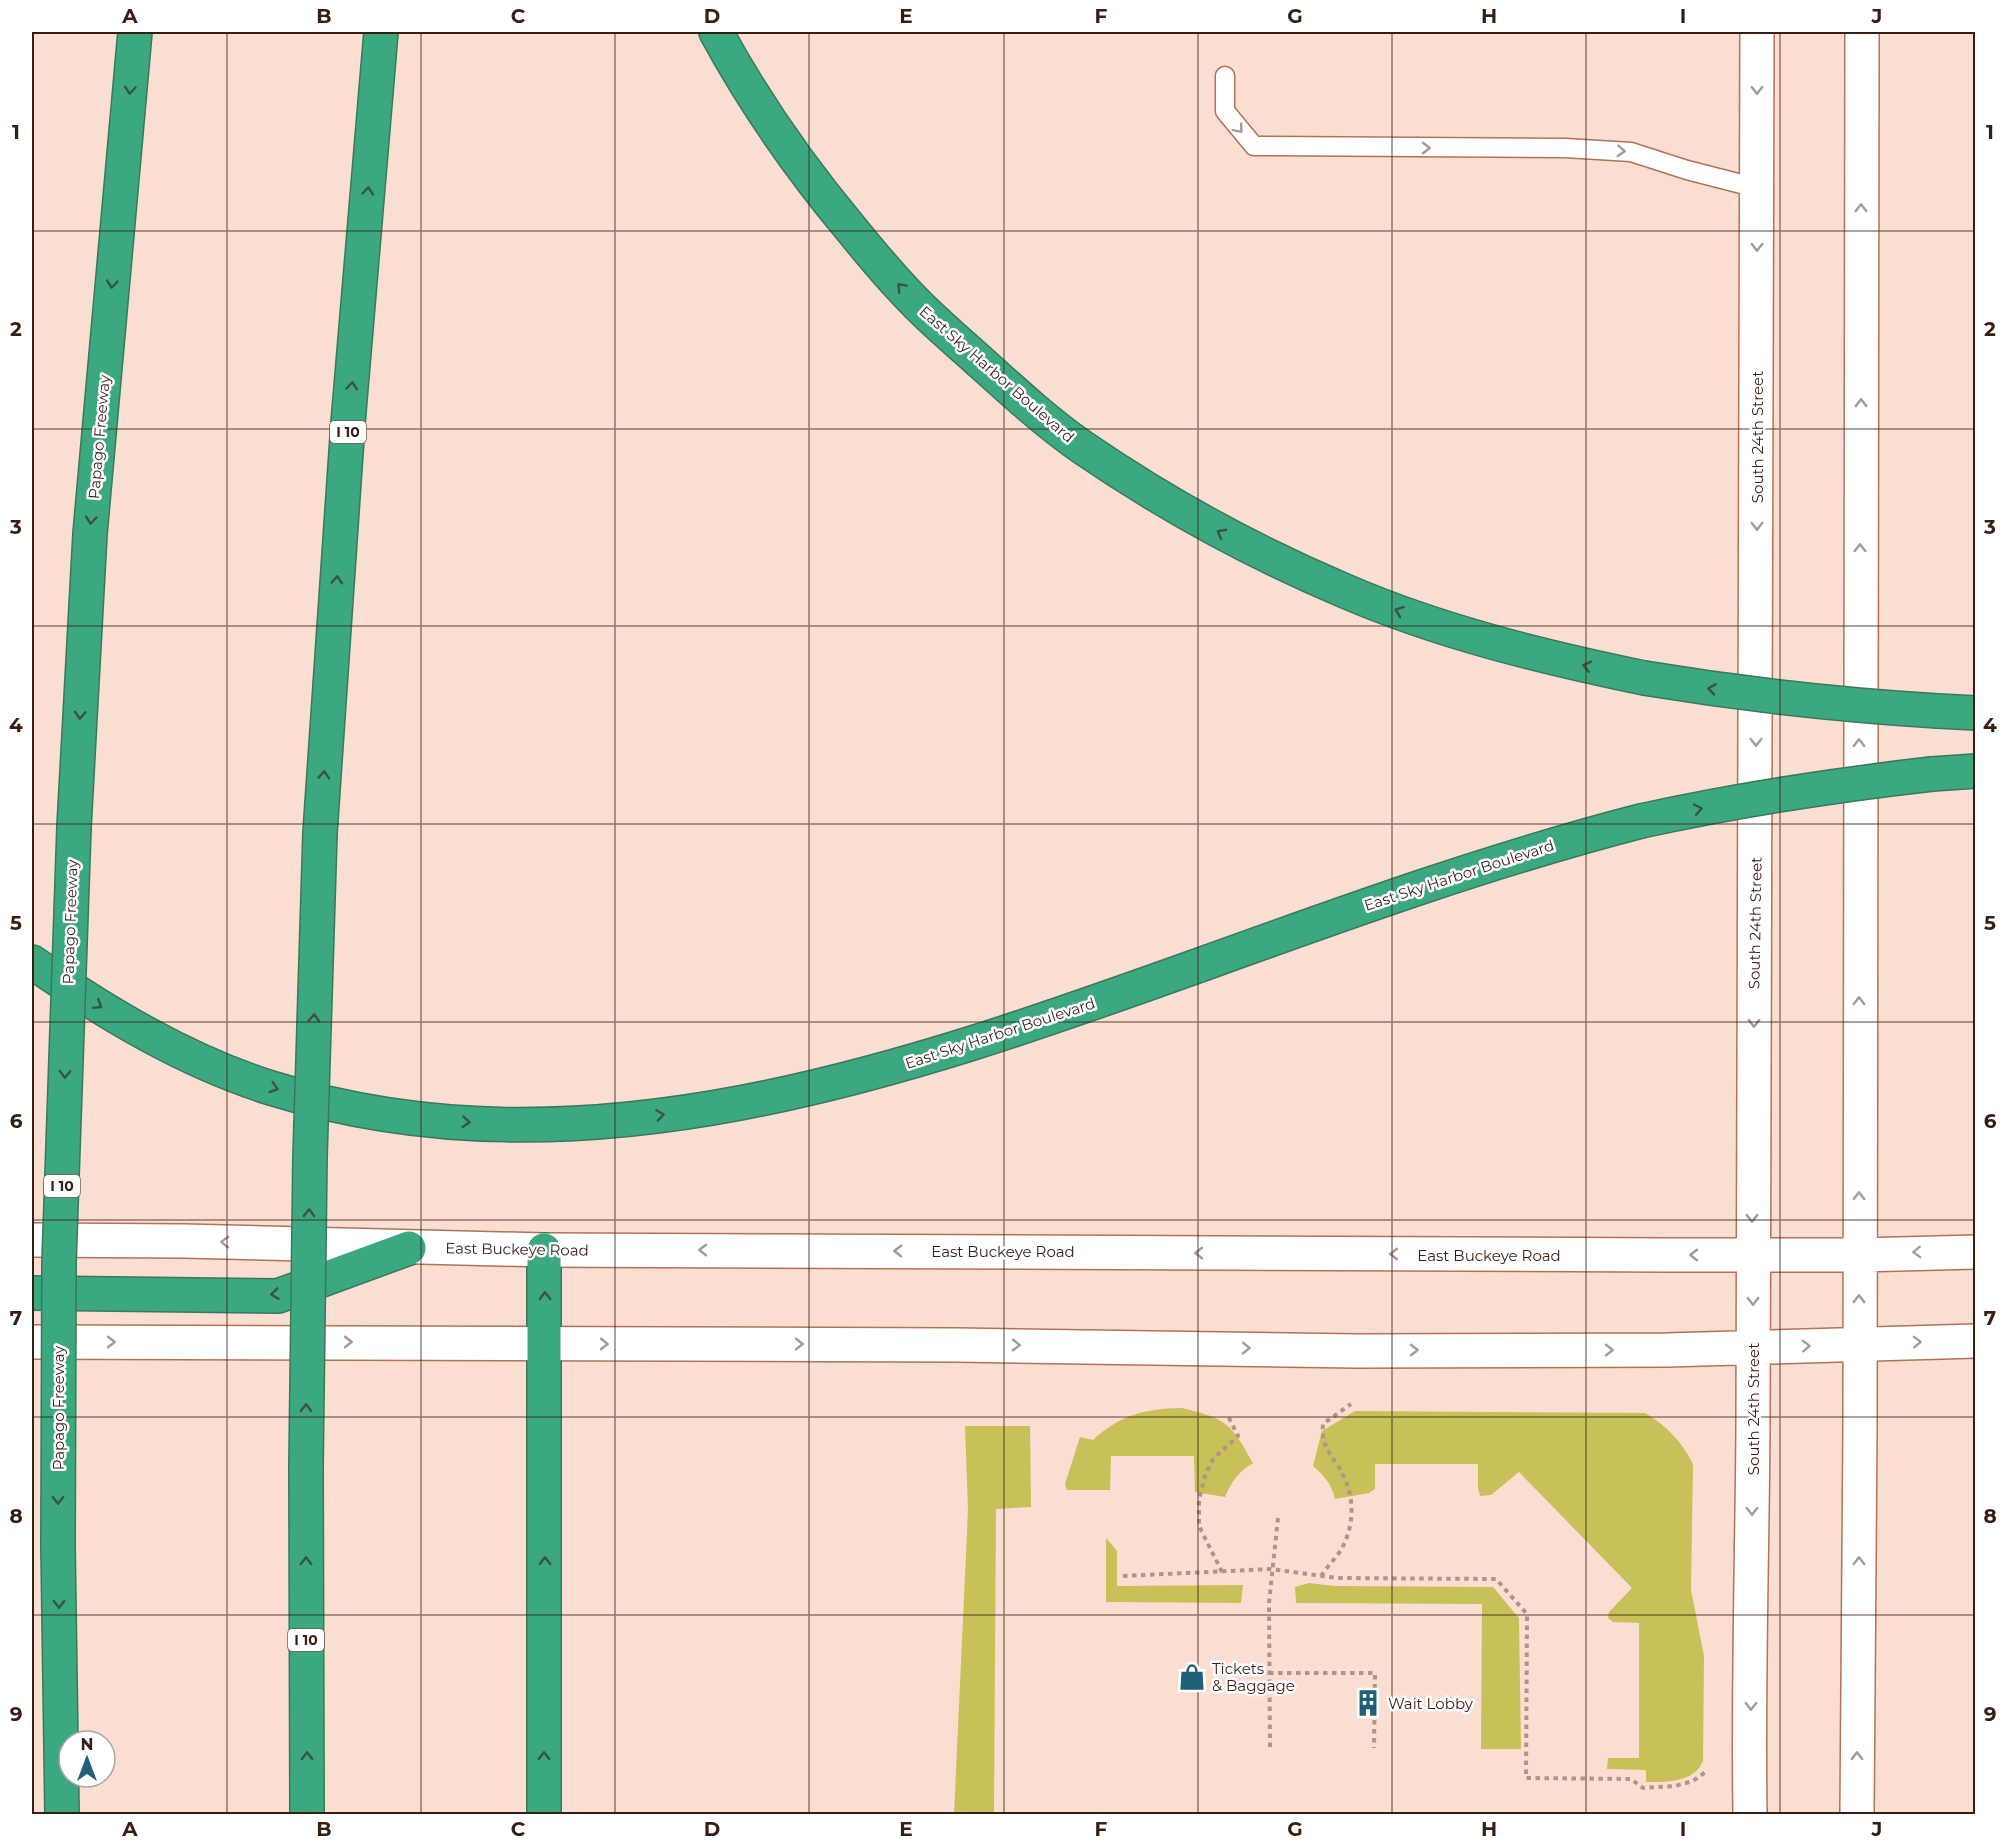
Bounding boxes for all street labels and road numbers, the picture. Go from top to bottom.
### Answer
street label: East Sky Harbor Boulevard [916,302,1078,446]
street label: South 24th Street [1748,371,1767,503]
street label: Papago Freeway [84,373,114,500]
road number: I 10 [330,421,366,443]
street label: East Sky Harbor Boulevard [1361,835,1557,915]
street label: South 24th Street [1744,857,1766,989]
street label: Papago Freeway [58,858,82,985]
street label: East Sky Harbor Boulevard [902,993,1098,1073]
road number: I 10 [44,1175,80,1197]
street label: East Buckeye Road [445,1238,589,1260]
street label: East Buckeye Road [931,1242,1075,1261]
street label: East Buckeye Road [1417,1246,1561,1265]
street label: South 24th Street [1744,1343,1763,1475]
street label: Papago Freeway [49,1345,68,1470]
road number: I 10 [288,1629,324,1651]

